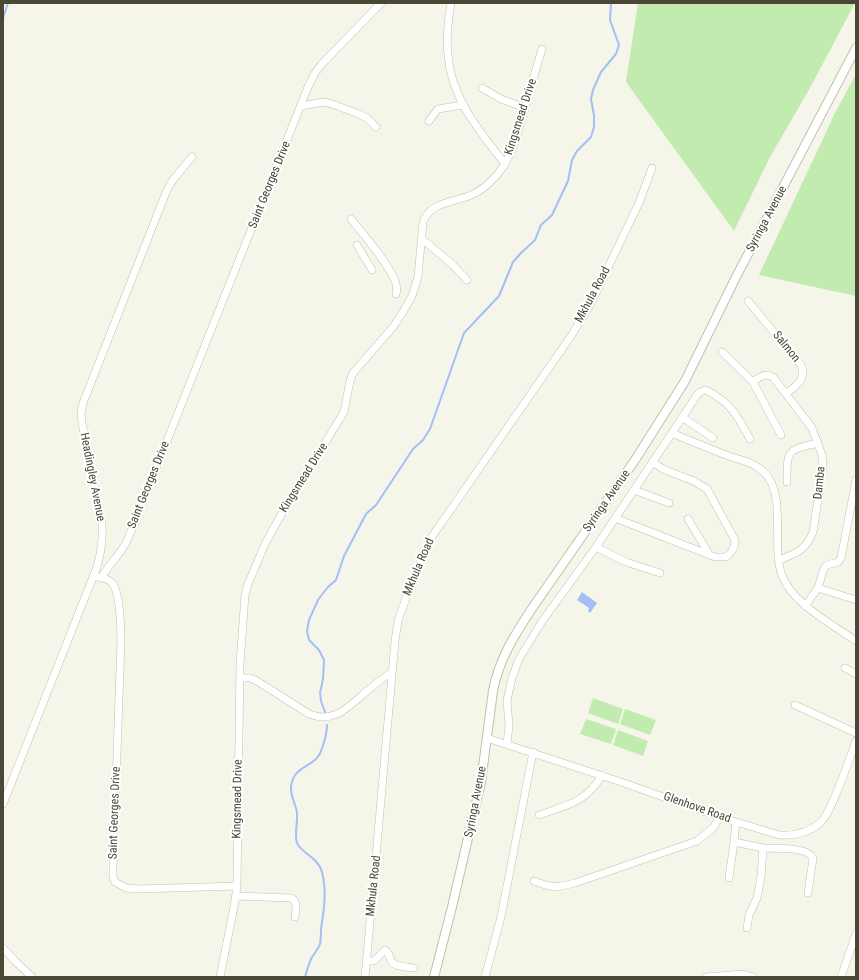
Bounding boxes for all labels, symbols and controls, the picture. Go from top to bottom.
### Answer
street label: Kingsmead Drive [502,77,540,157]
street label: Saint Georges Drive [246,139,294,231]
street label: Syringa Avenue [744,184,790,254]
street label: Mkhula Road [572,265,614,325]
street label: Salmon [769,329,803,365]
street label: Headingley Avenue [76,432,108,522]
street label: Saint Georges Drive [125,439,173,531]
street label: Kingsmead Drive [277,440,331,516]
street label: Damba [811,466,829,500]
street label: Syringa Avenue [580,467,634,535]
street label: Mkhula Road [400,536,438,598]
street label: Kingsmead Drive [230,759,246,839]
street label: Syringa Avenue [462,765,490,839]
street label: Saint Georges Drive [106,766,124,860]
street label: Glenhove Road [661,790,733,826]
street label: Mkhula Road [364,855,384,917]

